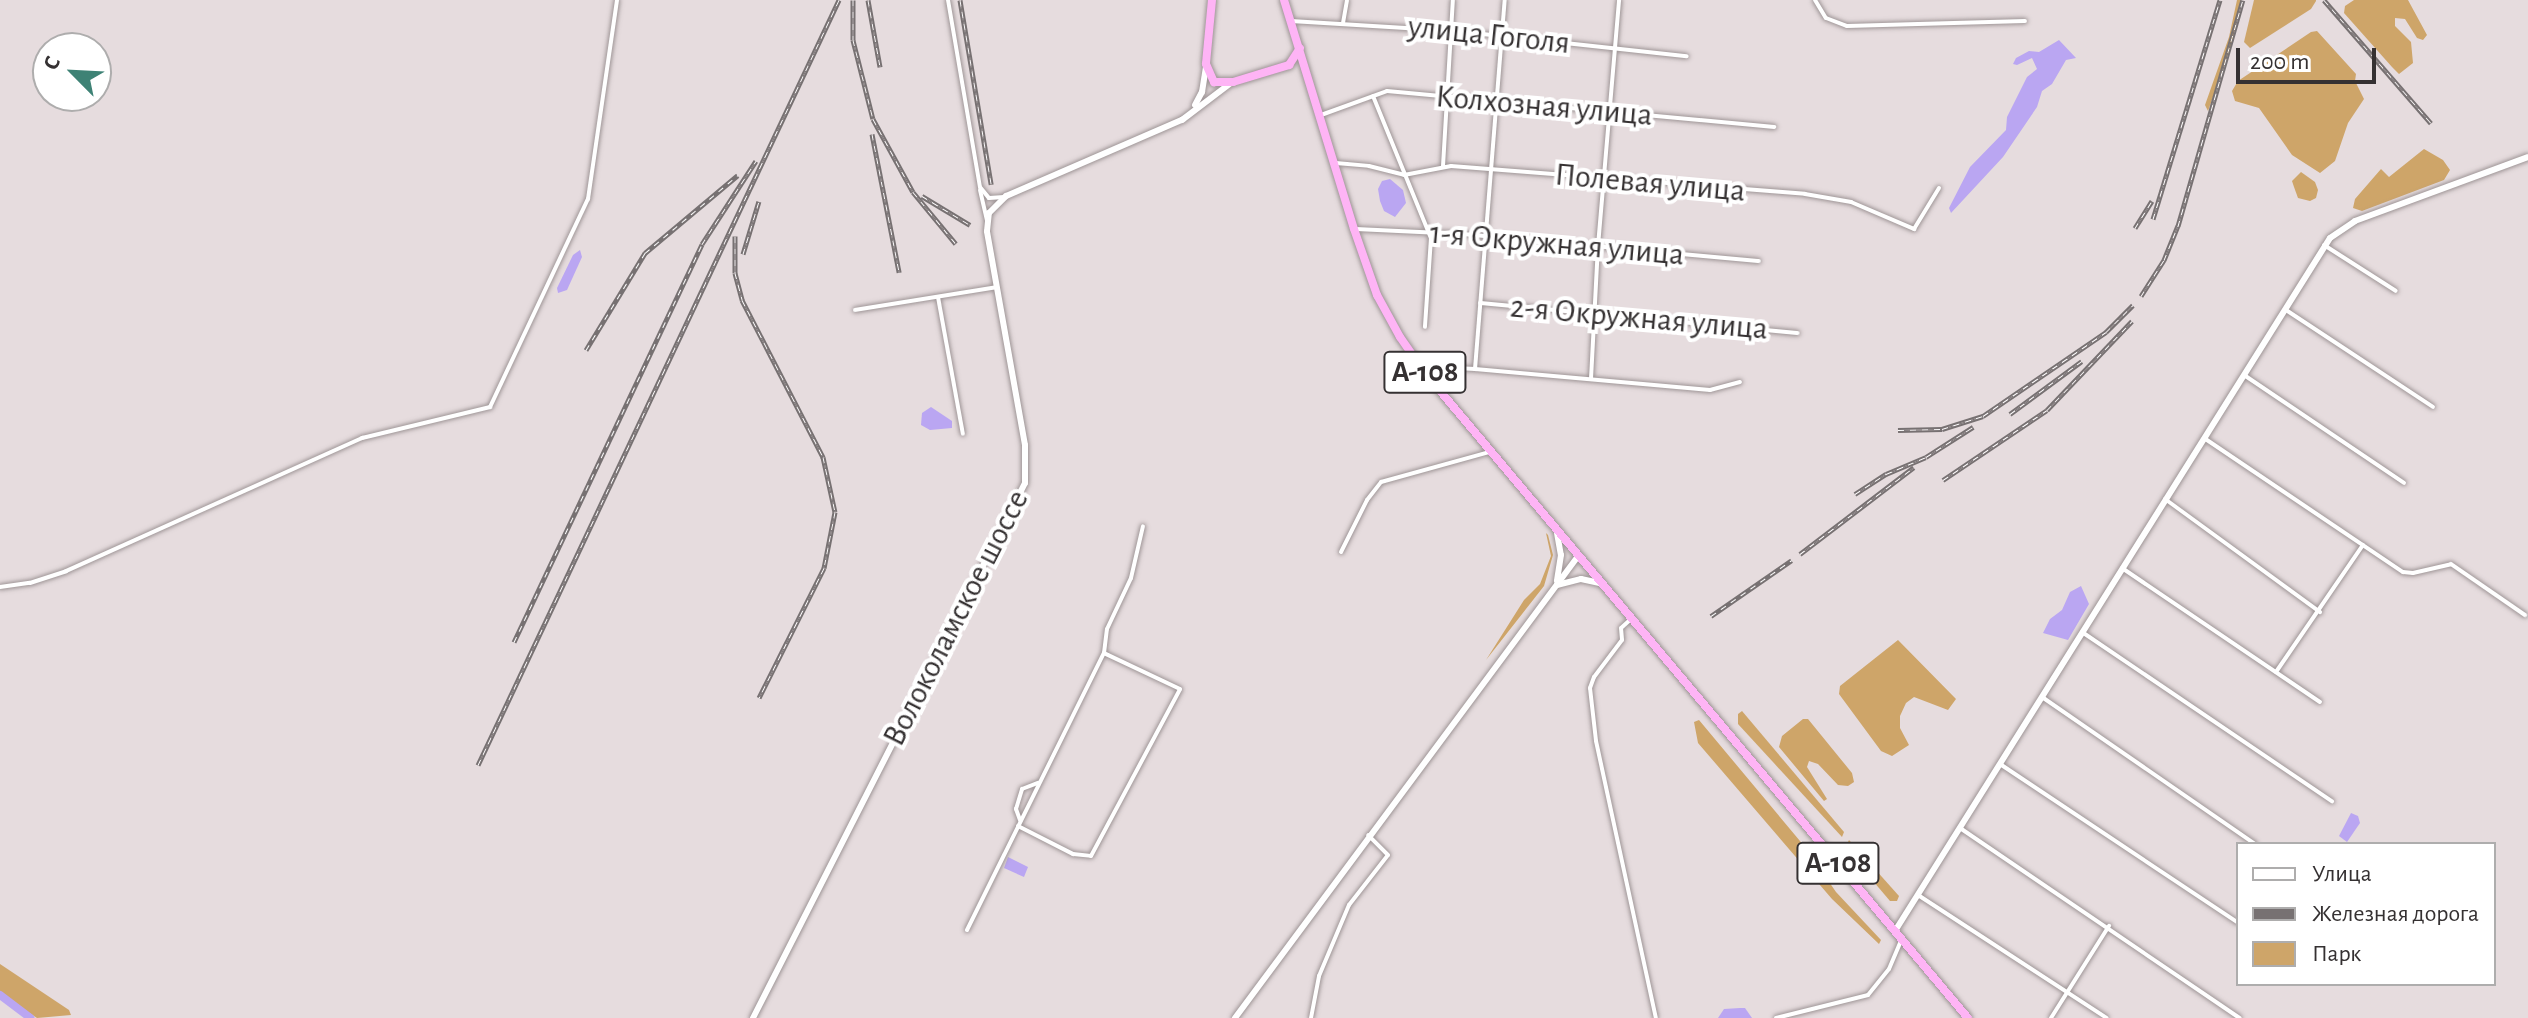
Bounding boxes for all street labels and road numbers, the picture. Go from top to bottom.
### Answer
street label: улица Гоголя [1406,7,1572,63]
street label: Колхозная улица [1434,77,1654,135]
street label: Полевая улица [1553,156,1747,210]
street label: 1-я Окружная улица [1428,214,1686,274]
street label: 2-я Окружная улица [1509,288,1769,348]
road number: А-108 [1383,346,1467,398]
street label: Волоколамское шоссе [875,484,1037,752]
road number: А-108 [1796,837,1880,889]

